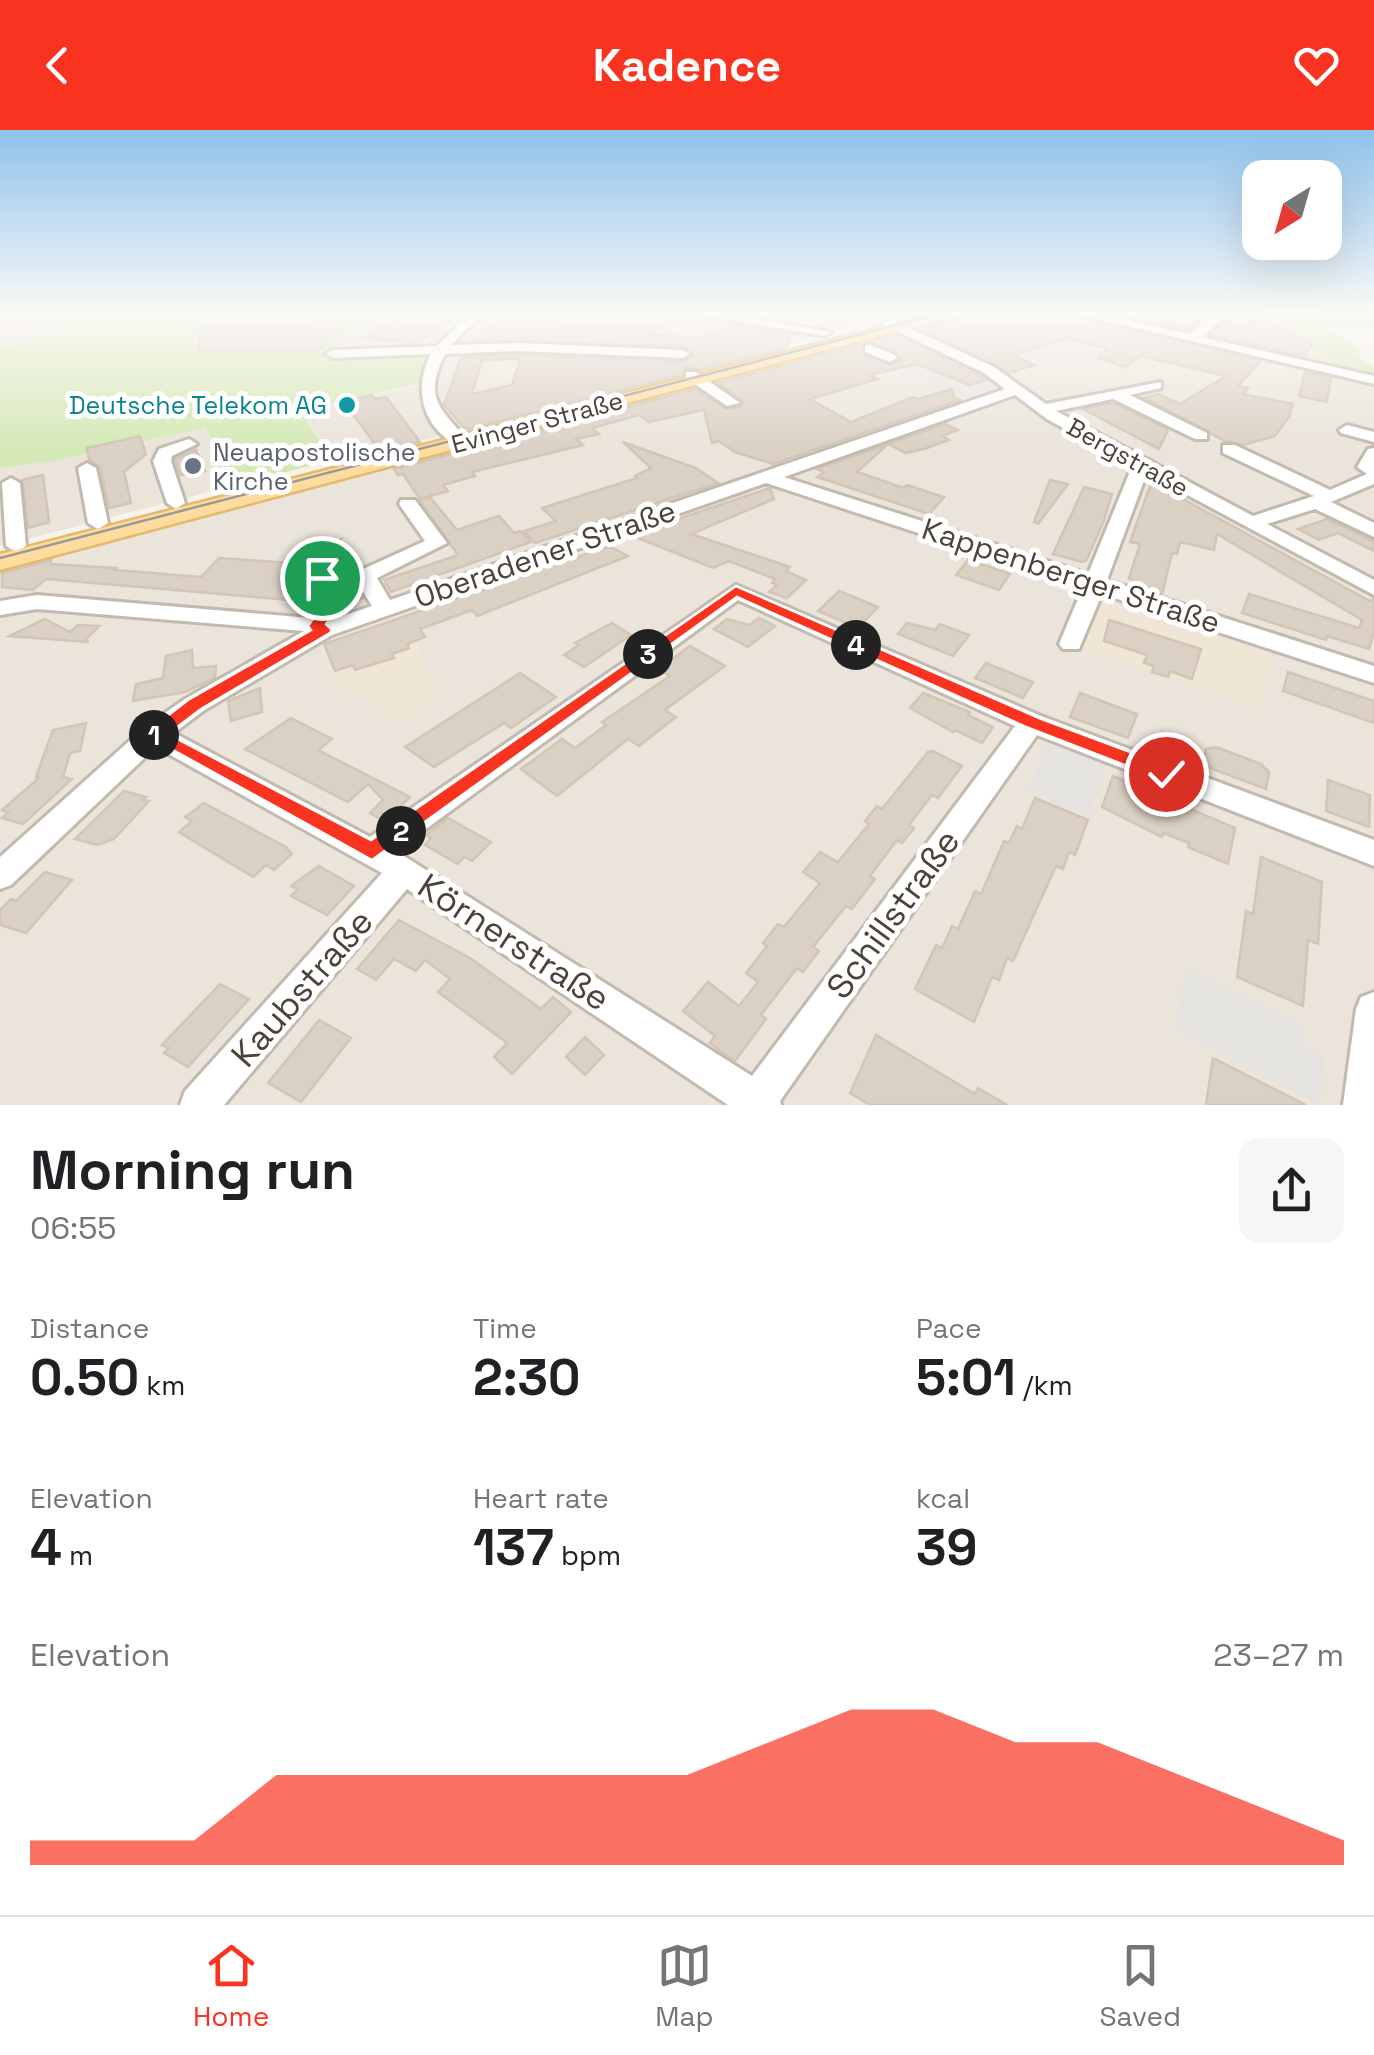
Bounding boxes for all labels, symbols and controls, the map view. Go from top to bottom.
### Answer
text: Kadence [593,37,781,94]
icon: back [30,38,85,93]
icon: heart [1289,38,1344,93]
north arrow [1242,160,1342,260]
map controls [1242,160,1342,260]
street label: Evinger Straße [448,384,626,460]
place label: Deutsche Telekom AG [69,389,327,421]
marker: Deutsche Telekom AG [336,394,358,416]
street label: Bergstraße [1061,410,1195,504]
place label: Neuapostolische Kirche [213,436,416,497]
marker: Neuapostolische Kirche [182,455,204,477]
street label: Oberadener Straße [409,491,681,617]
street label: Kappenberger Straße [917,509,1225,642]
pin [280,536,365,621]
icon: arrive [295,551,350,606]
pin: 4 [831,620,881,670]
text: 4 [847,627,865,663]
pin: 3 [623,629,673,679]
text: 3 [639,636,657,672]
pin: 1 [129,710,179,760]
text: 1 [148,717,160,753]
pin [1124,732,1209,817]
icon: check [1139,747,1194,802]
pin: 2 [376,806,426,856]
text: 2 [393,813,409,849]
street label: Schillstraße [817,821,969,1007]
street label: Körnerstraße [410,864,618,1020]
street label: Kaubstraße [222,900,382,1076]
text: Morning run [30,1135,355,1205]
button: share [1239,1138,1344,1243]
text: 06:55 [30,1208,117,1248]
text: Distance [30,1310,149,1346]
text: Time [473,1310,537,1346]
text: Pace [916,1310,982,1346]
text: 0.50 [30,1346,139,1410]
text: 2:30 [473,1346,580,1410]
text: 5:01 [916,1346,1016,1410]
text: km [139,1367,185,1403]
text: /km [1016,1367,1073,1403]
text: Elevation [30,1480,153,1516]
text: Heart rate [473,1480,609,1516]
text: kcal [916,1480,970,1516]
text: 4 [30,1516,62,1580]
text: 137 [473,1516,554,1580]
text: 39 [916,1516,977,1580]
text: m [62,1537,93,1573]
text: bpm [554,1537,621,1573]
text: Elevation [30,1635,170,1675]
text: 23–27 m [1213,1635,1344,1675]
tab: Home [193,1938,269,2034]
tab: Map [655,1938,714,2034]
tab: Saved [1099,1938,1181,2034]

